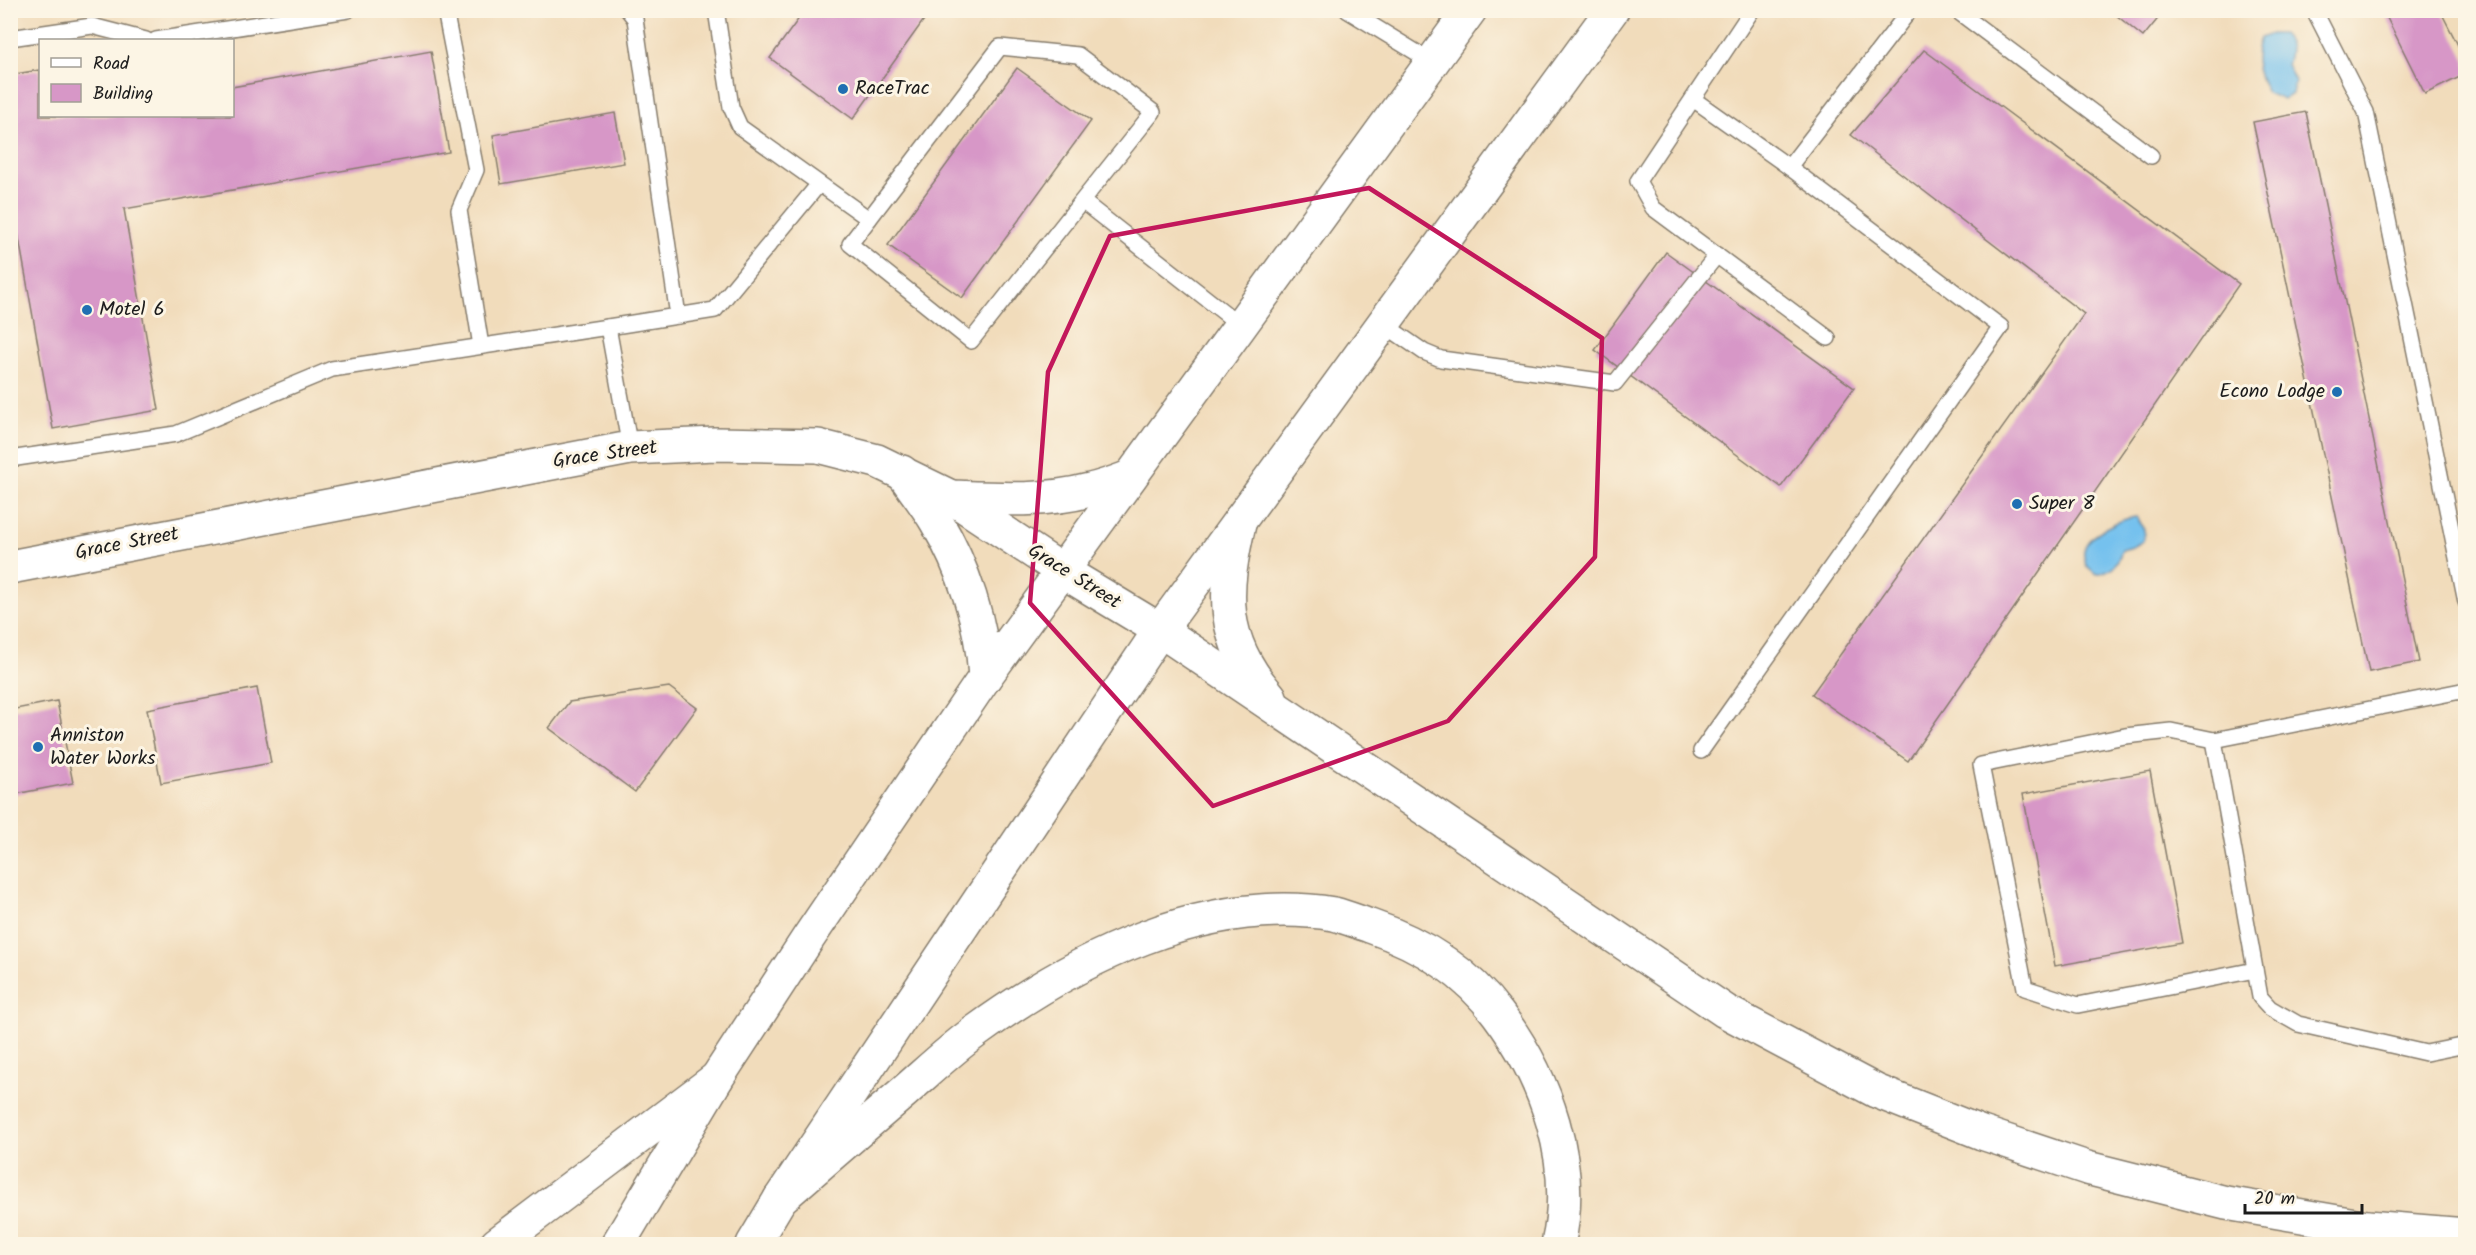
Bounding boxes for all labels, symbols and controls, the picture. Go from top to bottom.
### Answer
legend [39,39,234,117]
text: Road [93,50,130,79]
place label: RaceTrac [855,73,930,105]
text: Building [93,80,153,109]
marker: RaceTrac [836,82,850,96]
place label: Motel 6 [99,294,165,326]
marker: Motel 6 [80,303,94,317]
place label: Econo Lodge [2219,376,2325,408]
marker: Econo Lodge [2330,385,2344,399]
street label: Grace Street [551,432,659,478]
place label: Super 8 [2029,488,2095,520]
marker: Super 8 [2010,497,2024,511]
street label: Grace Street [72,518,182,570]
street label: Grace Street [1021,536,1127,618]
place label: Anniston Water Works [50,720,156,775]
marker: Anniston Water Works [31,740,45,754]
scale bar [2245,1177,2362,1215]
text: 20 m [2254,1185,2295,1214]

